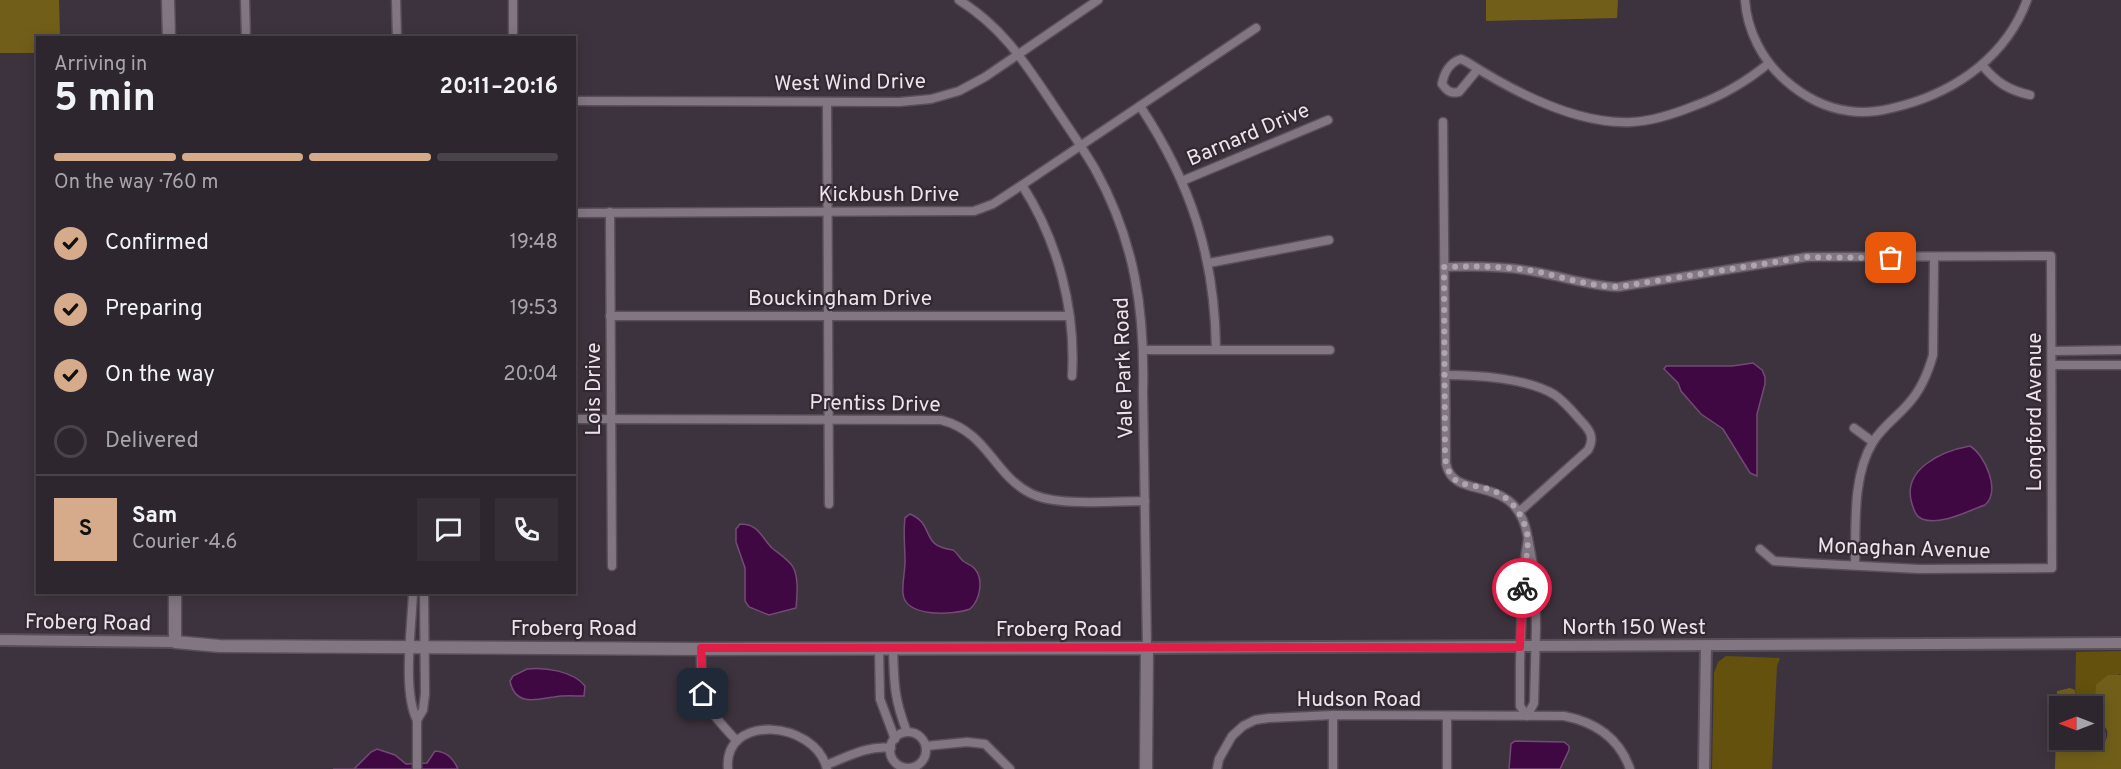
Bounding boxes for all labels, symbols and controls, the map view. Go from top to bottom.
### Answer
text: Arriving in [54,52,147,78]
street label: West Wind Drive [774,69,926,98]
text: 20:11–20:16 [440,74,558,101]
text: 5 min [54,76,156,125]
street label: Barnard Drive [1183,97,1314,173]
text: On the way · 760 m [54,170,218,196]
street label: Kickbush Drive [819,182,959,209]
icon: check [54,227,87,260]
text: Confirmed [105,230,209,257]
text: 19:48 [509,230,558,256]
pin [1865,232,1916,283]
icon: bag [1874,241,1907,274]
street label: Bouckingham Drive [748,286,932,313]
icon: check [54,293,87,326]
text: Preparing [105,296,203,323]
text: 19:53 [510,296,558,322]
street label: Vale Park Road [1109,297,1140,439]
street label: Longford Avenue [2022,332,2049,492]
street label: Lois Drive [581,342,608,436]
icon: check [54,359,87,392]
text: On the way [105,362,215,389]
text: 20:04 [503,362,558,388]
street label: Prentiss Drive [809,390,941,419]
text: Delivered [105,428,199,455]
button: chat [417,498,480,561]
button: phone [495,498,558,561]
text: Sam [132,503,177,530]
text: S [79,516,92,543]
text: Courier · 4.6 [132,530,237,556]
street label: Monaghan Avenue [1817,533,1991,566]
courier [1492,558,1552,618]
icon: bike [1506,572,1539,605]
street label: Froberg Road [25,609,151,638]
street label: North 150 West [1562,615,1706,642]
street label: Froberg Road [511,616,637,643]
street label: Froberg Road [996,617,1122,644]
pin [677,668,728,719]
icon: home [686,677,719,710]
street label: Hudson Road [1297,687,1421,714]
north arrow [2049,696,2103,750]
map controls [2049,696,2103,750]

